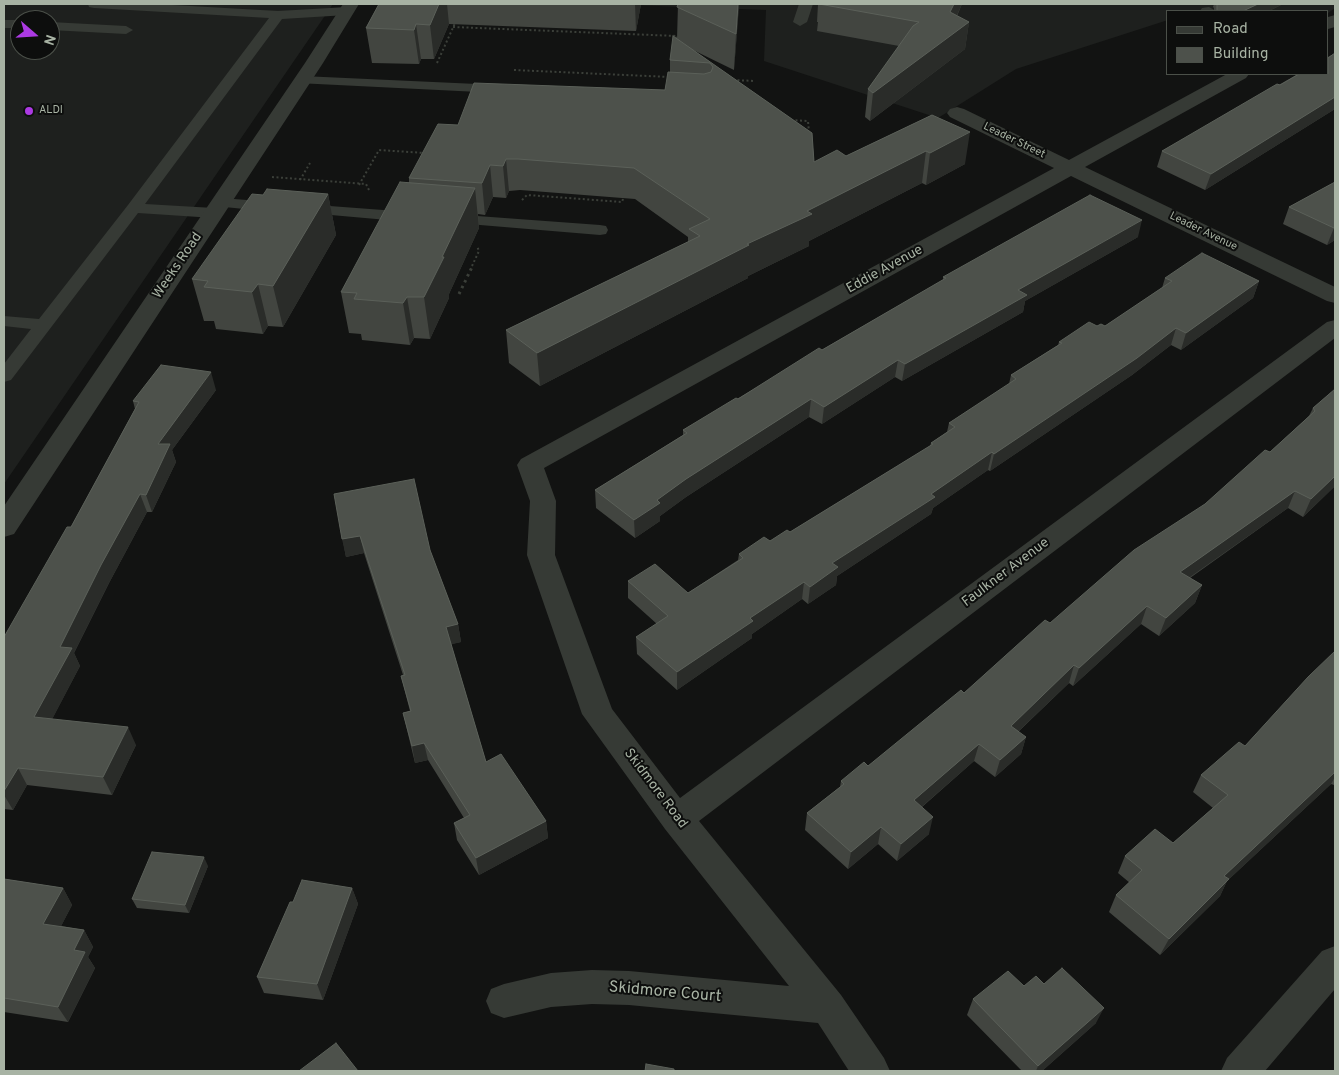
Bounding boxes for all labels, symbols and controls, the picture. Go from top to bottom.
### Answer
north arrow [10,10,60,60]
legend [1166,10,1329,75]
text: Road [1213,20,1248,39]
text: N [39,32,58,47]
text: Building [1213,45,1268,64]
place label: ALDI [39,104,63,118]
marker: ALDI [23,105,35,117]
street label: Leader Street [981,120,1047,162]
street label: Leader Avenue [1167,210,1239,254]
street label: Weeks Road [150,230,206,302]
street label: Eddie Avenue [844,242,926,298]
street label: Faulkner Avenue [959,535,1053,611]
street label: Skidmore Road [620,746,690,832]
street label: Skidmore Court [608,979,722,1007]

